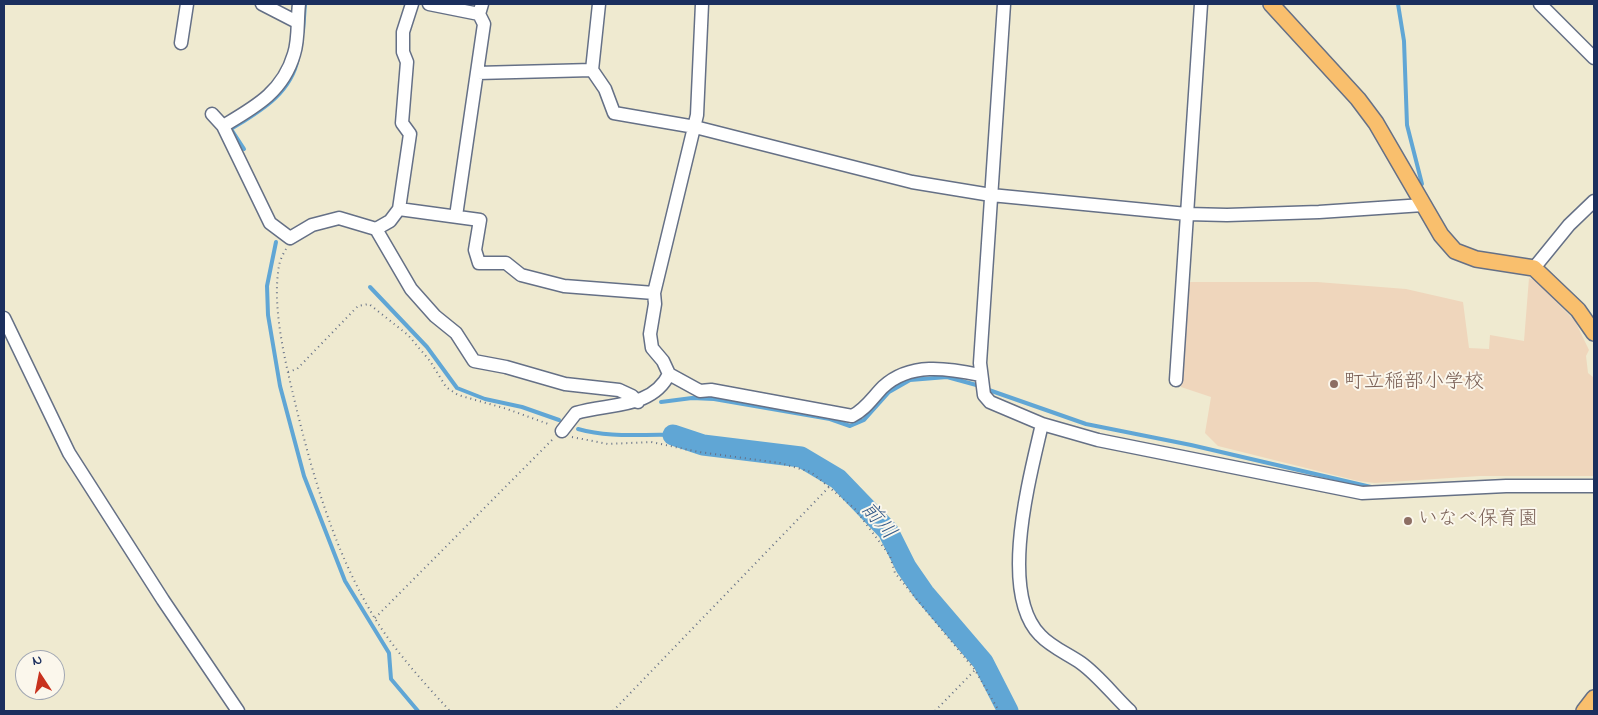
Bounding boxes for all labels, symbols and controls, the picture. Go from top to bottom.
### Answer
place label: 町立稲部小学校 [1344,372,1484,396]
marker: 町立稲部小学校 [1328,378,1340,390]
water label: 前川 [854,498,900,546]
place label: いなべ保育園 [1418,509,1538,533]
marker: いなべ保育園 [1402,515,1414,527]
north arrow [15,650,65,700]
text: N [31,650,44,672]

